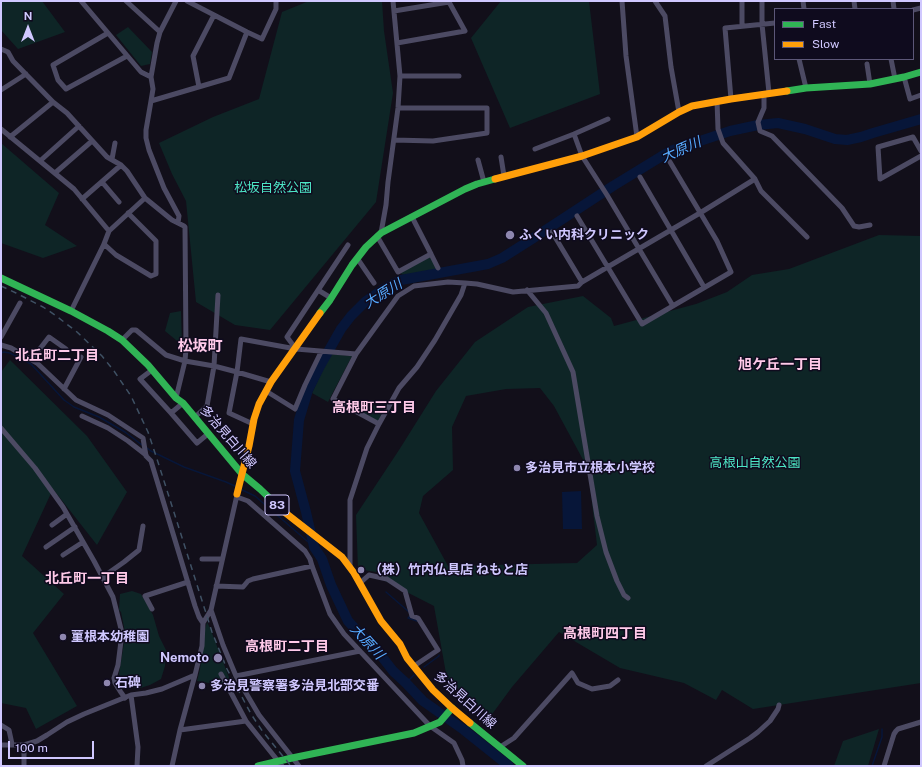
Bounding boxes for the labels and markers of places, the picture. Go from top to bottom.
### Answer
place label: ふくい内科クリニック [519,227,649,243]
marker: ふくい内科クリニック [504,229,516,241]
place label: 多治見市立根本小学校 [525,460,655,476]
marker: 多治見市立根本小学校 [512,463,522,473]
place label: （株）竹内仏具店 ねもと店 [369,562,528,578]
marker: （株）竹内仏具店 ねもと店 [356,565,366,575]
place label: 菫根本幼稚園 [71,629,149,645]
marker: 菫根本幼稚園 [58,632,68,642]
place label: Nemoto [160,650,209,666]
marker: Nemoto [212,652,224,664]
place label: 石碑 [115,675,141,691]
marker: 石碑 [102,678,112,688]
place label: 多治見警察署多治見北部交番 [210,678,379,694]
marker: 多治見警察署多治見北部交番 [197,681,207,691]

